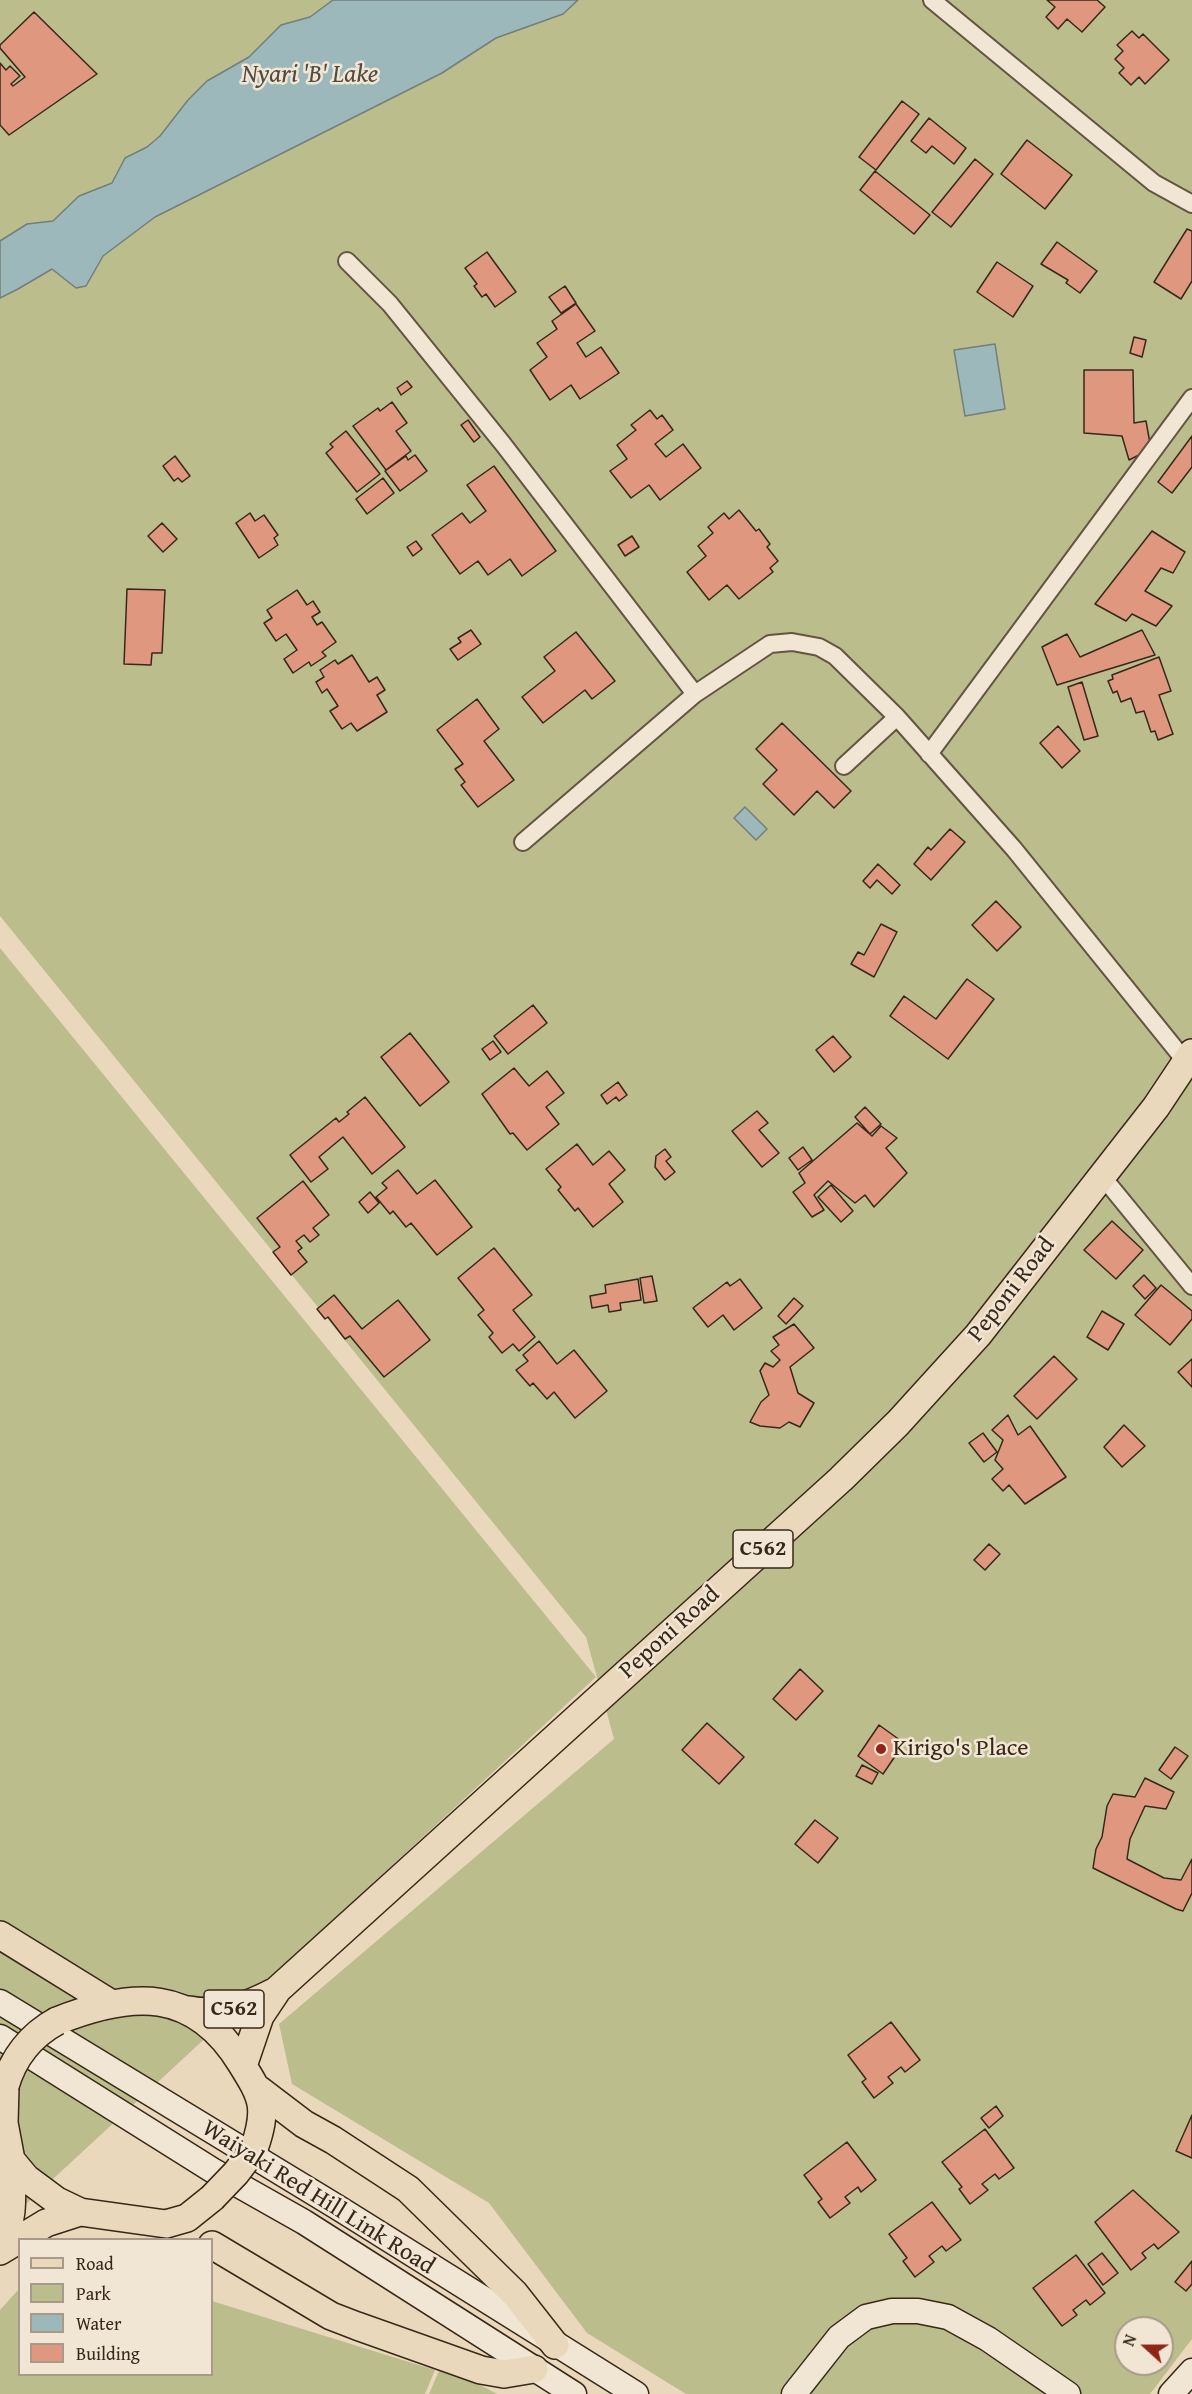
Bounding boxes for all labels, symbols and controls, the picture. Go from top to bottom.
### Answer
water label: Nyari 'B' Lake [242,59,378,91]
street label: Peponi Road [962,1232,1062,1348]
road number: C562 [733,1530,793,1568]
street label: Peponi Road [614,1580,726,1686]
place label: Kirigo's Place [893,1735,1029,1763]
marker: Kirigo's Place [874,1742,888,1756]
road number: C562 [204,1990,264,2028]
street label: Waiyaki Red Hill Link Road [196,2115,440,2281]
legend [18,2238,213,2376]
text: Road [76,2250,114,2277]
text: Park [76,2280,111,2307]
text: Water [76,2310,121,2337]
north arrow [1114,2316,1174,2376]
text: N [1116,2331,1142,2350]
text: Building [76,2340,140,2367]

